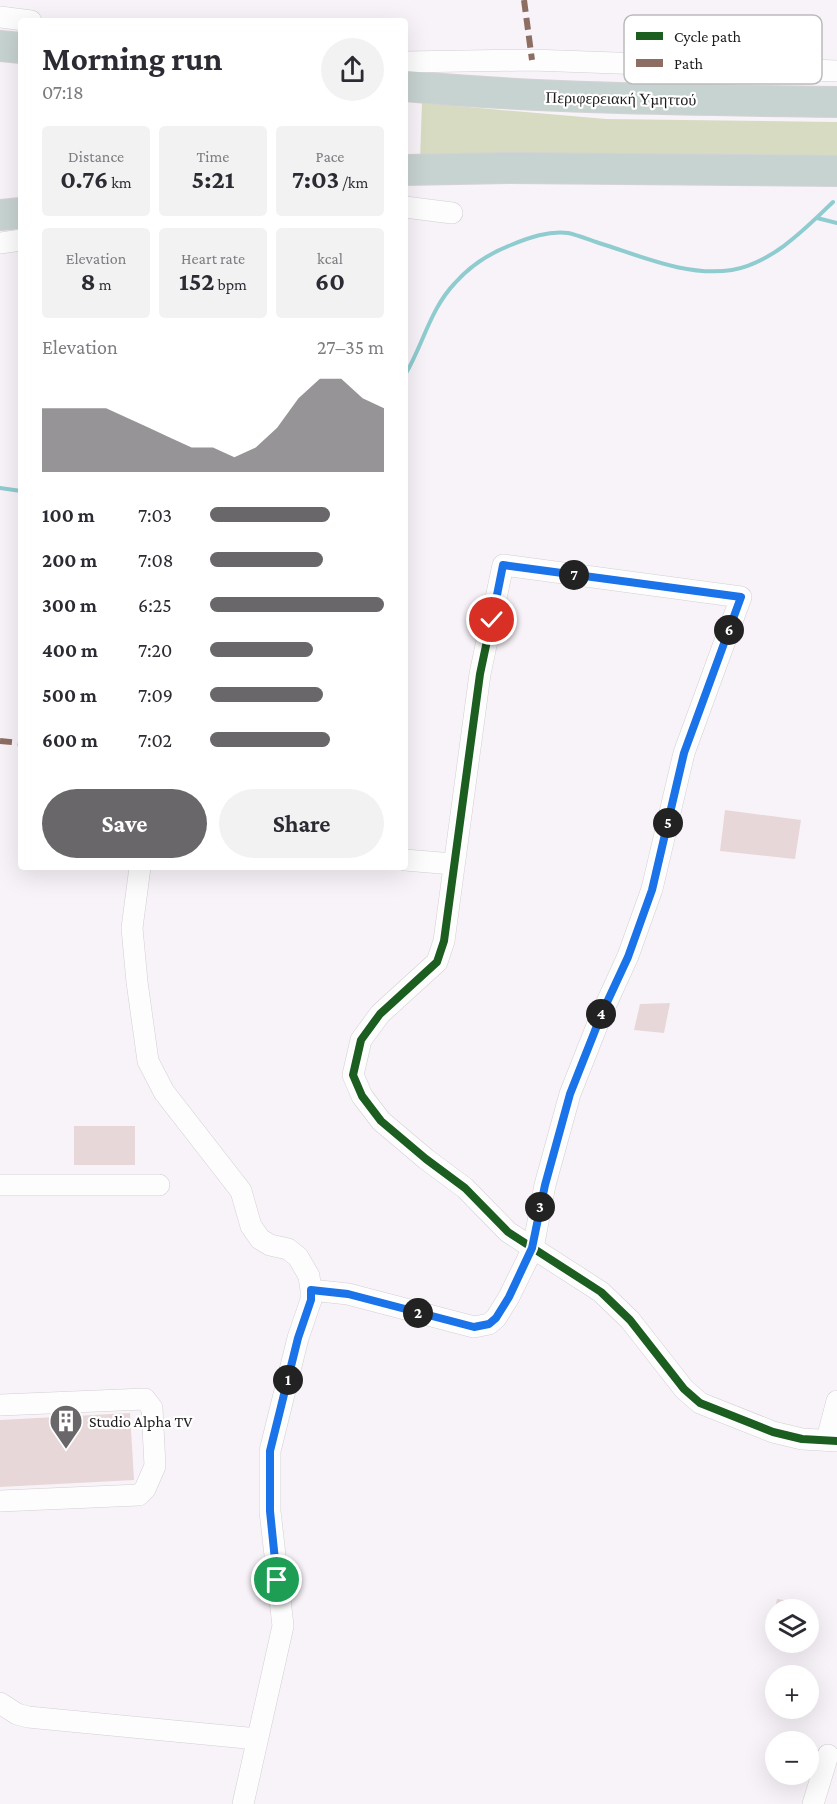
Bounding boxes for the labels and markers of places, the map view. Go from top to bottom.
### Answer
pin: 7 [559,560,589,590]
pin [466,594,517,645]
pin: 6 [714,615,744,645]
pin: 5 [653,808,683,838]
pin: 4 [586,999,616,1029]
pin: 3 [525,1192,555,1222]
pin: 2 [403,1298,433,1328]
pin: 1 [273,1365,303,1395]
building icon: Studio Alpha TV [48,1403,84,1450]
place label: Studio Alpha TV [89,1413,193,1431]
pin [251,1554,302,1605]

